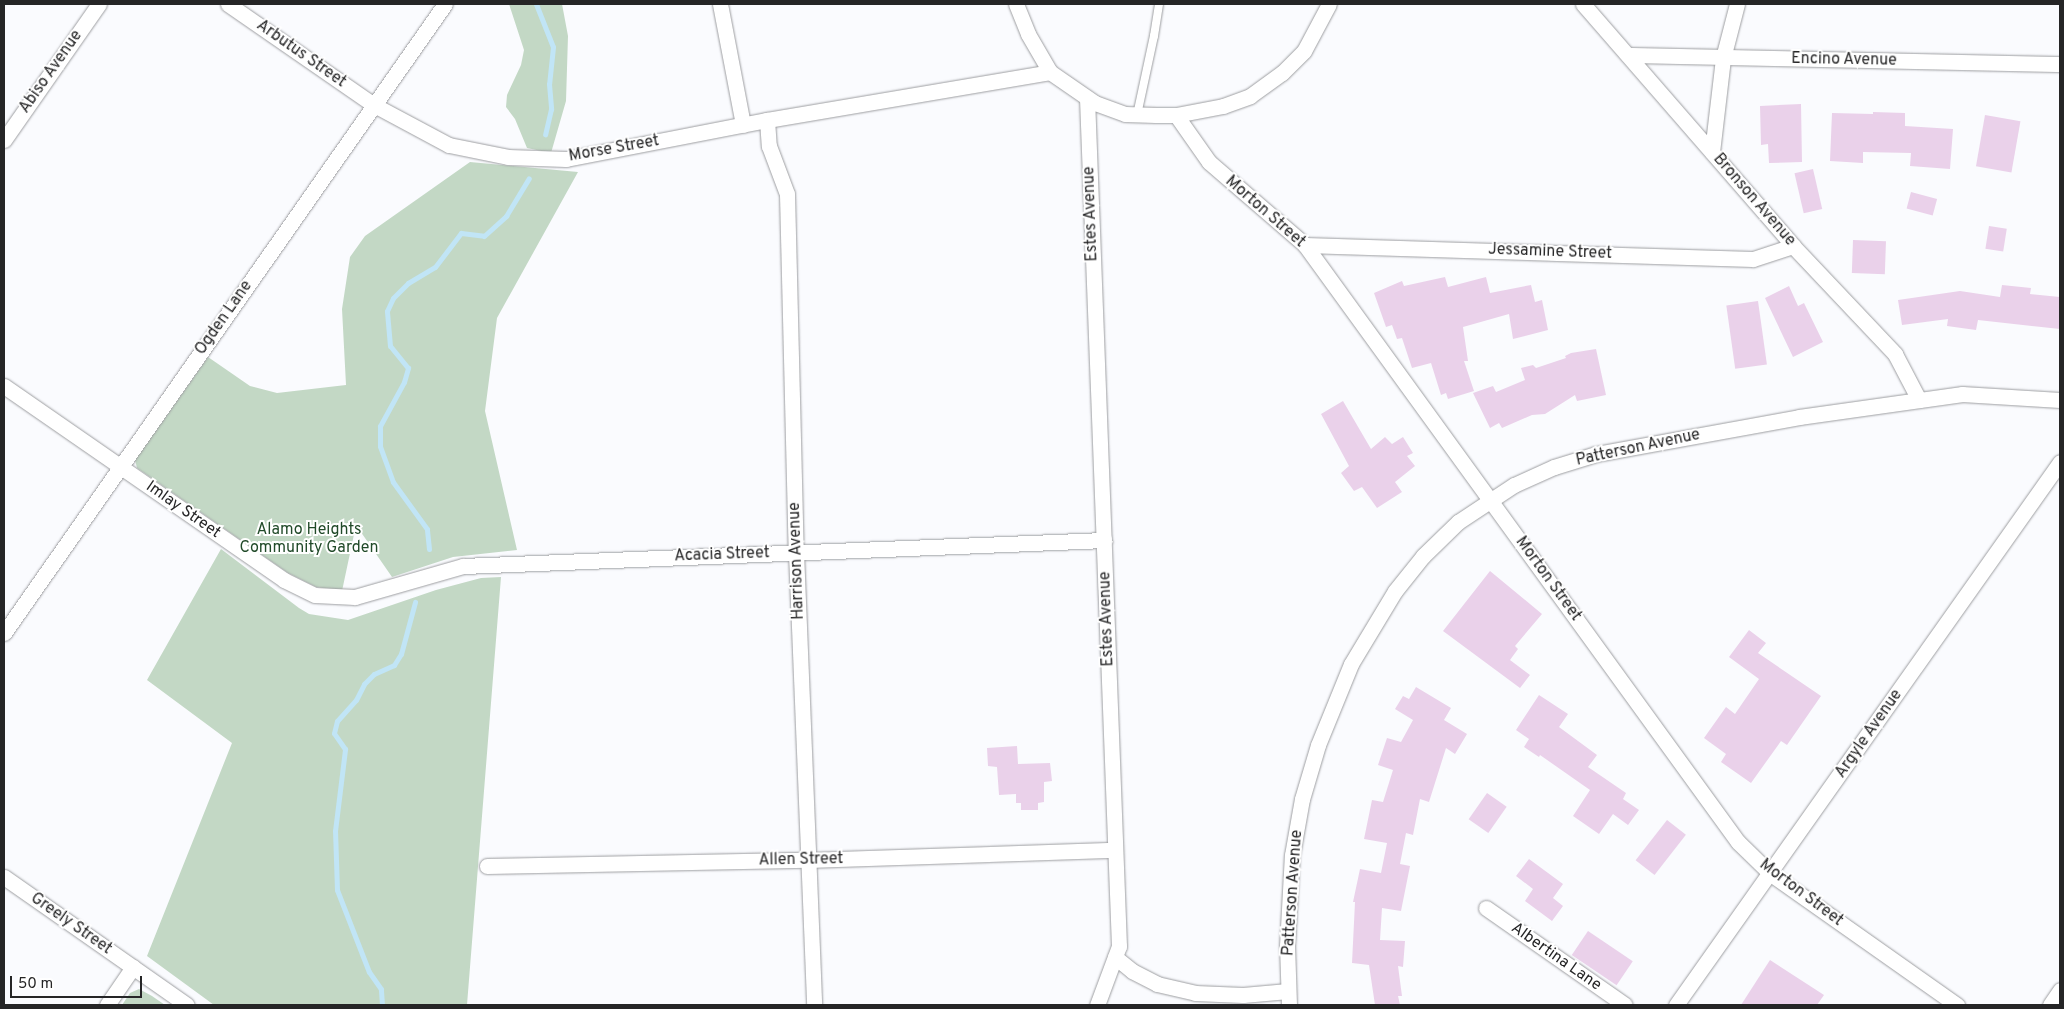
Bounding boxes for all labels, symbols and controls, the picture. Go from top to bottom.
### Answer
street label: Arbutus Street [252,16,350,92]
street label: Abiso Avenue [15,27,87,117]
street label: Encino Avenue [1791,49,1897,71]
street label: Morse Street [567,132,661,166]
street label: Bronson Avenue [1708,150,1800,250]
street label: Estes Avenue [1080,166,1102,262]
street label: Morton Street [1221,172,1309,252]
street label: Jessamine Street [1488,240,1612,264]
street label: Ogden Lane [191,277,257,359]
street label: Patterson Avenue [1574,425,1702,471]
street label: Imlay Street [142,477,224,543]
street label: Harrison Avenue [785,502,809,620]
park label: Alamo Heights Community Garden [240,520,378,558]
street label: Morton Street [1511,533,1585,625]
street label: Acacia Street [674,544,770,566]
street label: Estes Avenue [1096,571,1118,667]
street label: Argyle Avenue [1831,686,1907,782]
street label: Patterson Avenue [1279,829,1307,957]
street label: Allen Street [758,850,844,870]
street label: Morton Street [1755,855,1847,931]
street label: Greely Street [27,889,115,959]
street label: Albertina Lane [1507,919,1605,995]
scale bar [12,966,145,998]
text: 50 m [18,975,53,994]

